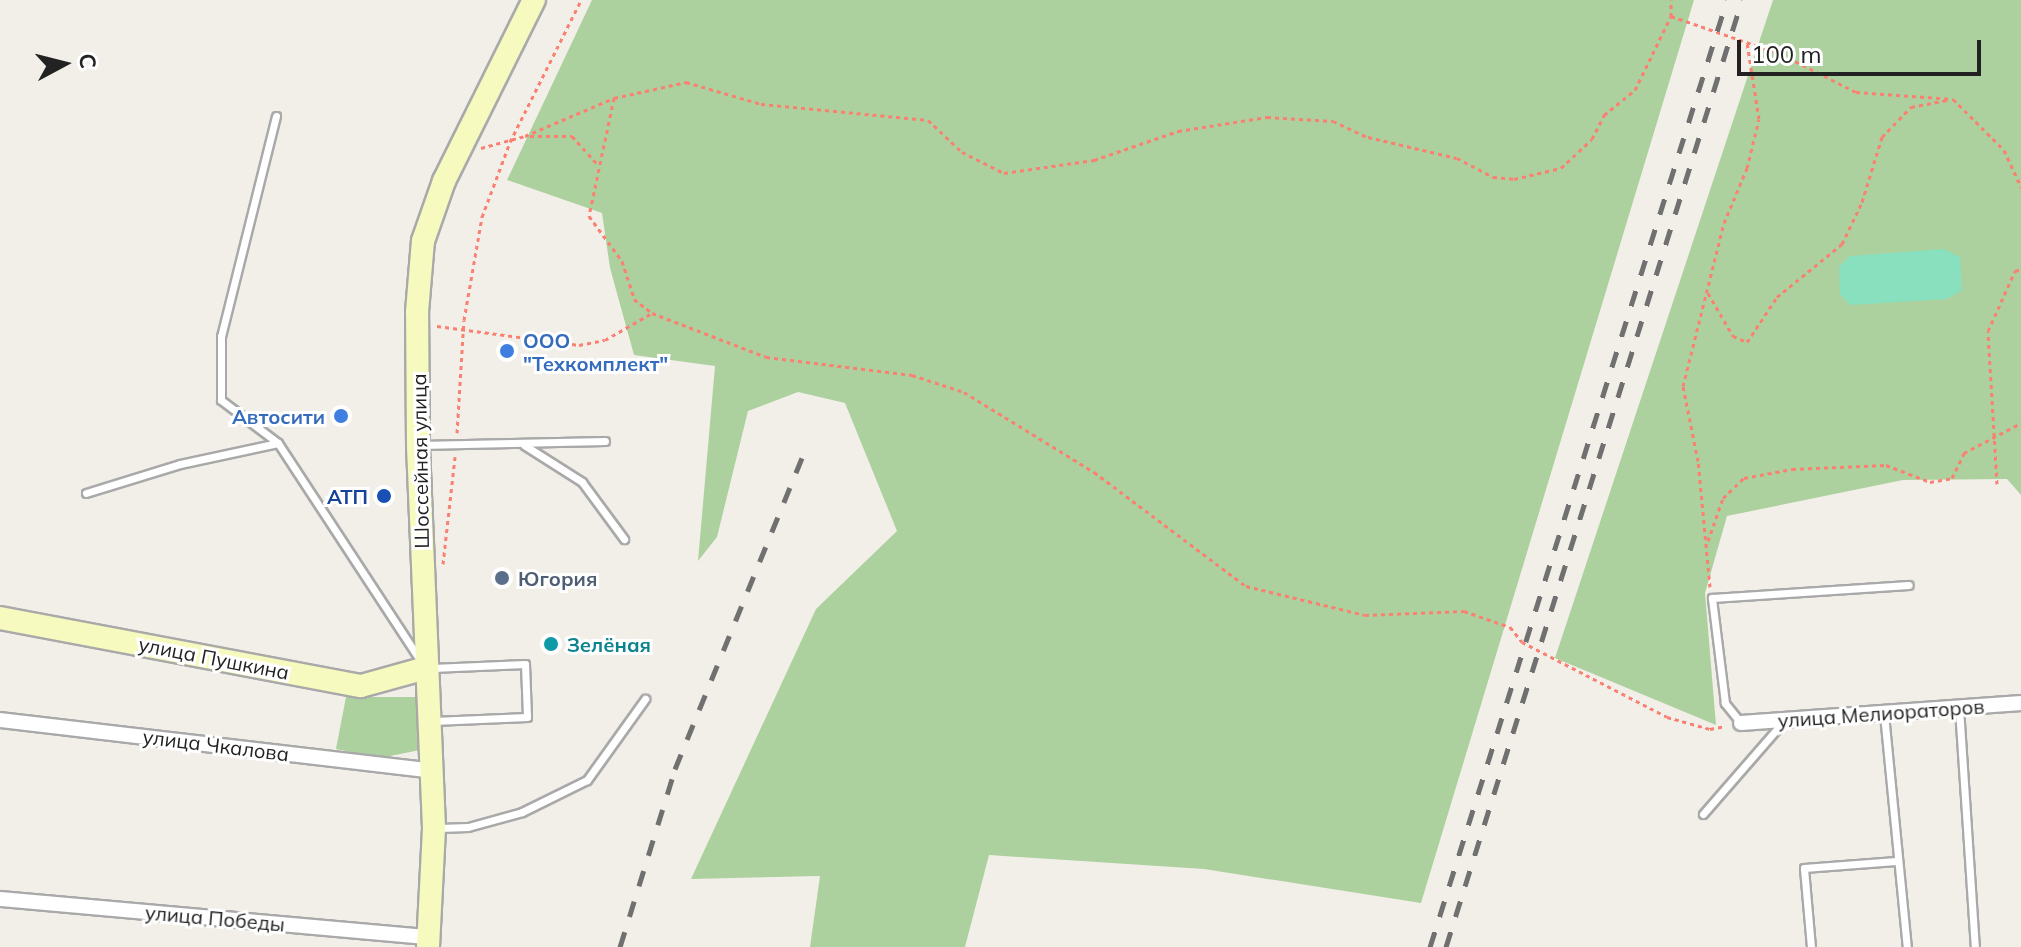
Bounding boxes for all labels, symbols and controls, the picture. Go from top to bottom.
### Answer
north arrow [24,24,104,104]
scale bar [1741,24,1985,74]
text: 100 m [1751,39,1822,69]
text: С [73,52,103,70]
place label: ООО "Техкомплект" [523,328,668,375]
marker: ООО "Техкомплект" [498,342,516,360]
street label: Шоссейная улица [406,373,434,549]
place label: Автосити [232,404,325,428]
marker: Автосити [332,407,350,425]
place label: АТП [327,484,368,508]
marker: АТП [375,487,393,505]
place label: Югория [518,566,597,590]
marker: Югория [493,569,511,587]
street label: улица Пушкина [137,632,291,684]
place label: Зелёная [567,632,651,656]
marker: Зелёная [542,635,560,653]
street label: улица Мелиораторов [1777,694,1985,732]
street label: улица Чкалова [142,724,290,766]
street label: улица Победы [144,900,286,936]

